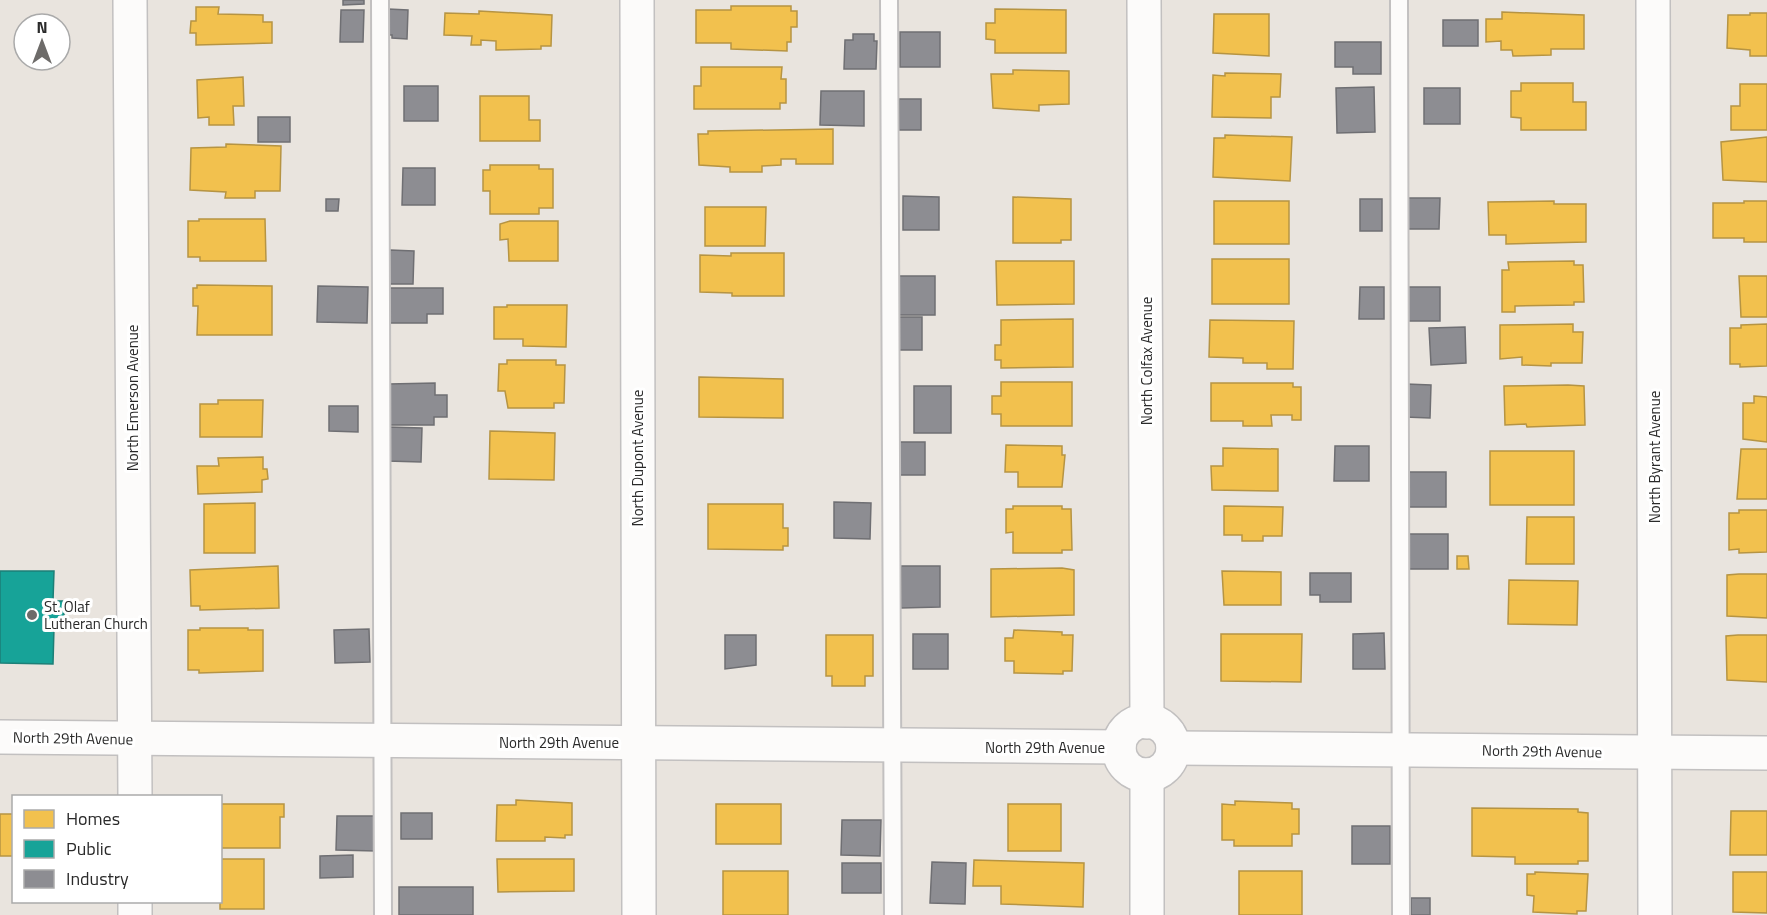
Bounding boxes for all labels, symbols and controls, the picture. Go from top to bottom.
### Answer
north arrow [12,12,72,72]
text: N [36,15,48,39]
street label: North Colfax Avenue [1135,297,1158,425]
street label: North Emerson Avenue [121,325,144,471]
street label: North Dupont Avenue [626,390,649,526]
street label: North Byrant Avenue [1643,391,1666,523]
place label: St. Olaf Lutheran Church [44,595,148,635]
marker: St. Olaf Lutheran Church [25,608,39,622]
street label: North 29th Avenue [13,725,133,751]
street label: North 29th Avenue [499,731,619,754]
street label: North 29th Avenue [985,736,1105,759]
street label: North 29th Avenue [1482,738,1602,764]
legend [12,795,222,903]
text: Homes [66,805,120,832]
text: Public [66,835,112,862]
text: Industry [66,865,129,892]

